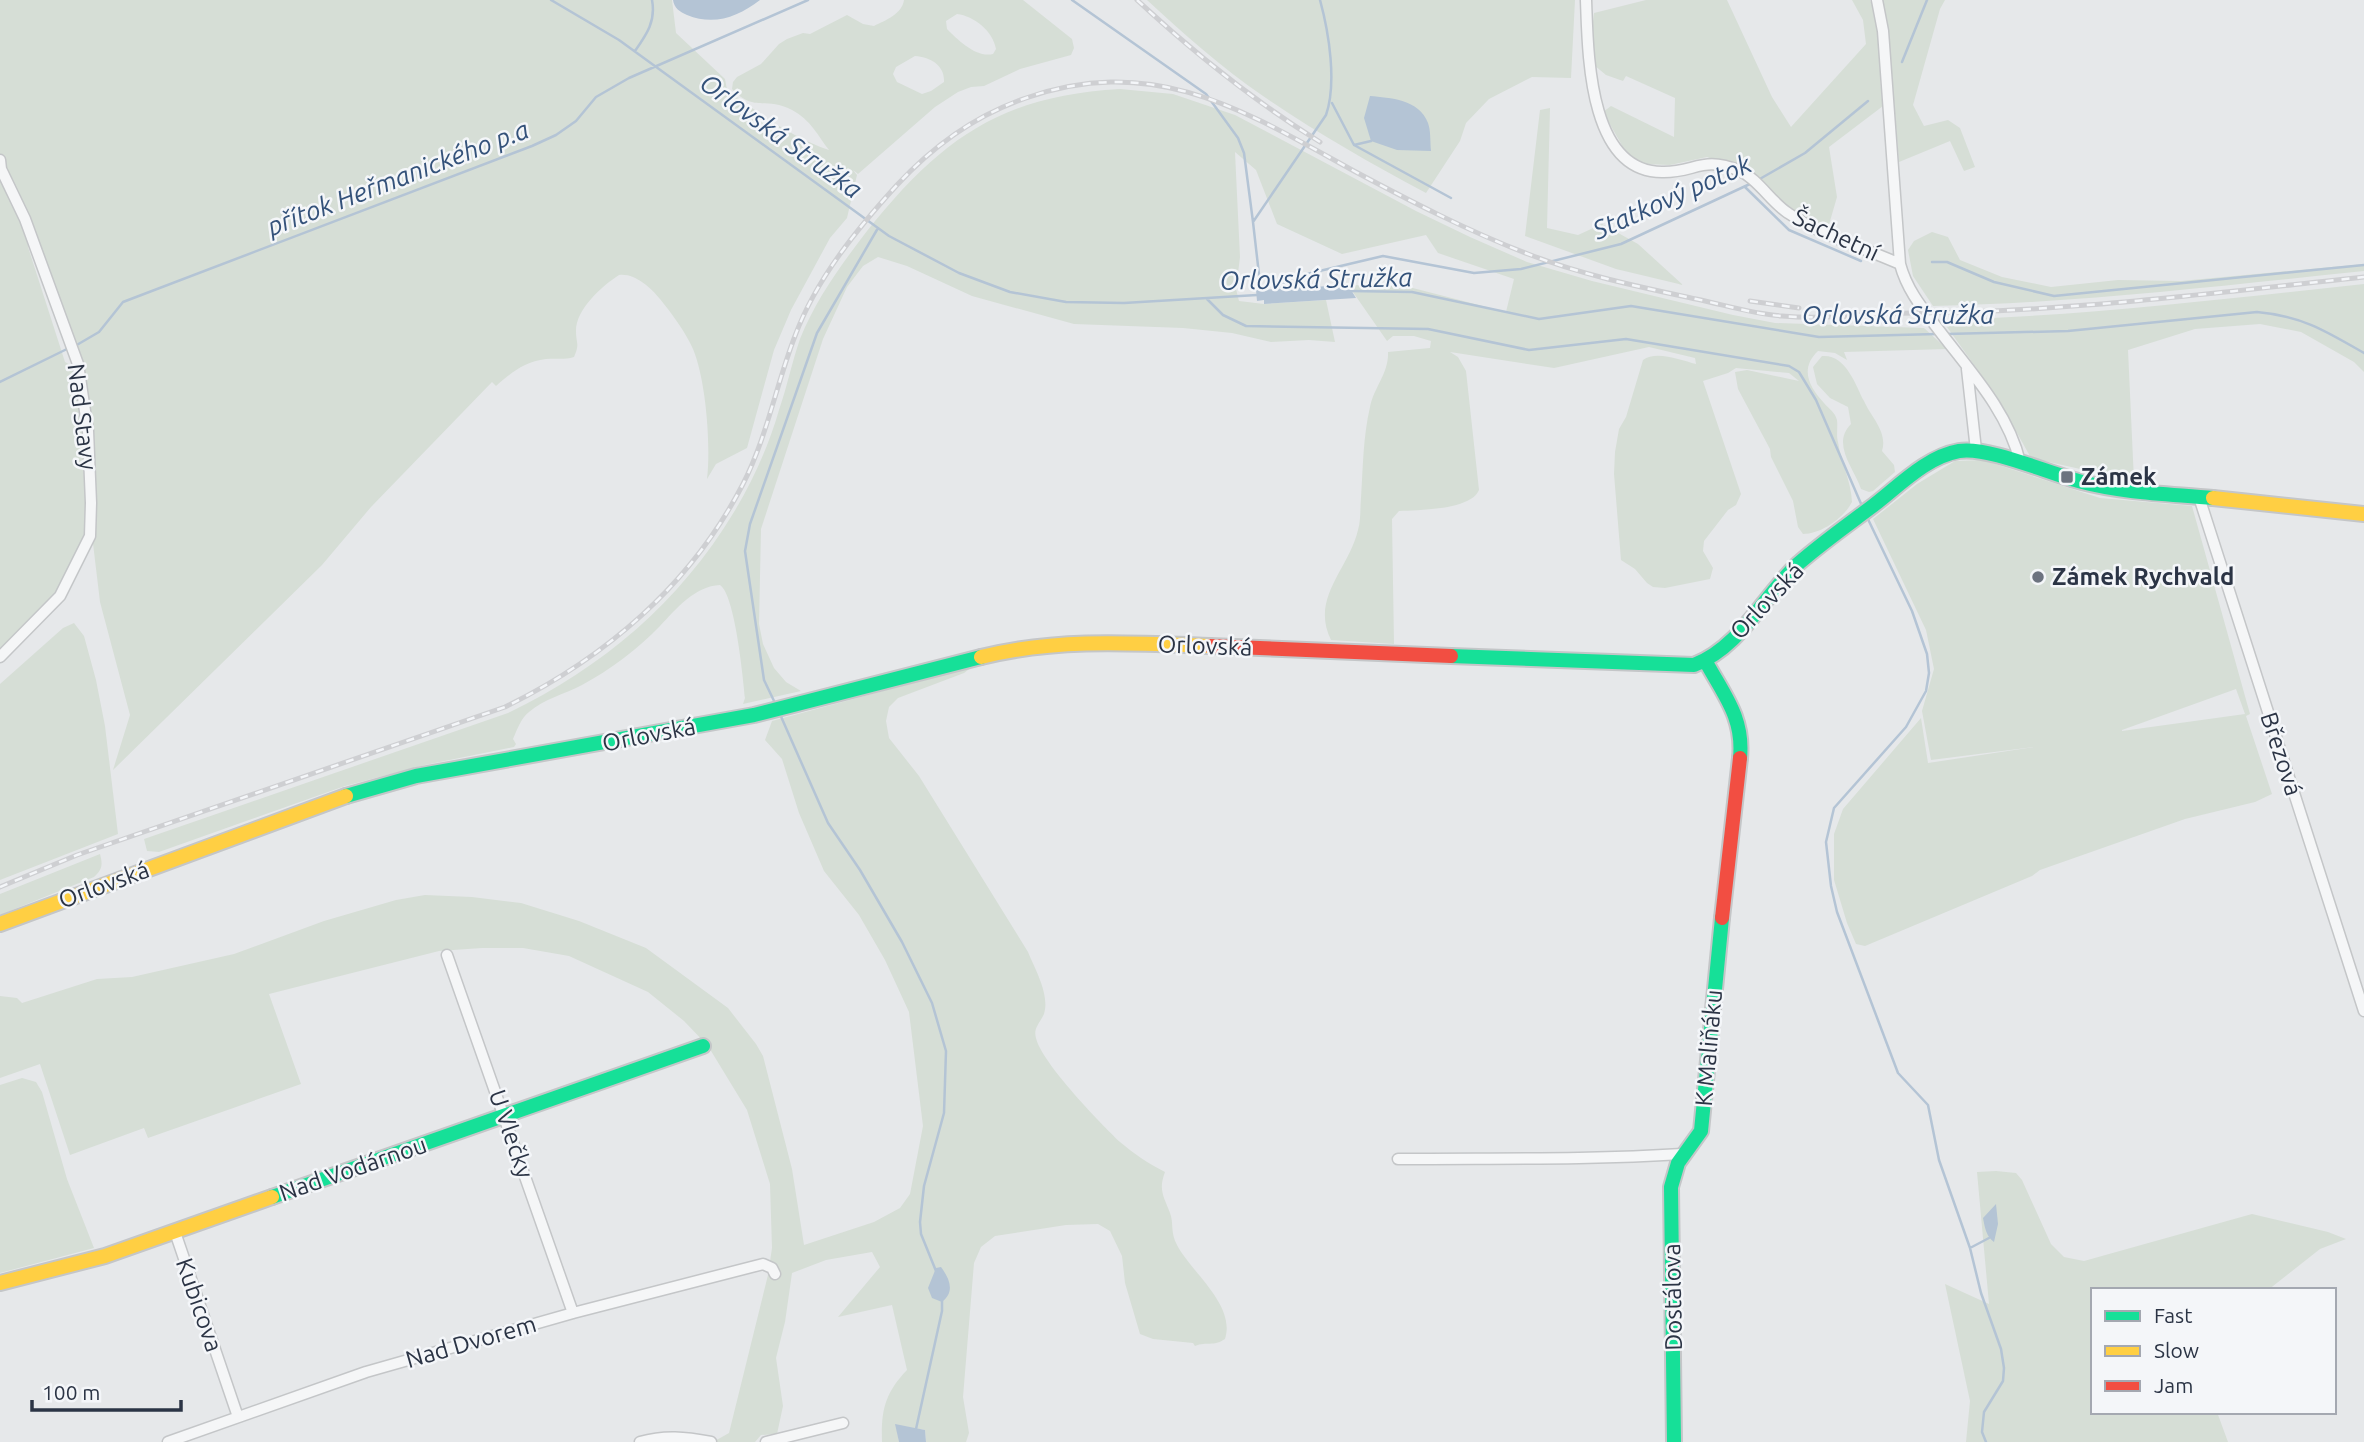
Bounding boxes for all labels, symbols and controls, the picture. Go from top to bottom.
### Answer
water label: Orlovská Stružka [695,67,868,204]
water label: přítok Heřmanického p.a [262,114,533,241]
water label: Statkový potok [1587,148,1756,245]
street label: Šachetní [1789,202,1885,267]
water label: Orlovská Stružka [1219,262,1413,295]
water label: Orlovská Stružka [1802,300,1994,329]
street label: Nad Stavy [63,362,102,472]
place label: Zámek [2081,463,2157,490]
marker: Zámek [2059,469,2075,485]
street label: Orlovská [1725,557,1809,644]
place label: Zámek Rychvald [2052,563,2234,590]
marker: Zámek Rychvald [2030,569,2046,585]
street label: Orlovská [1157,630,1253,661]
street label: Březová [2255,709,2308,799]
street label: Orlovská [600,712,698,757]
street label: Orlovská [55,856,153,913]
street label: K Maliňáku [1690,988,1727,1108]
street label: U Vlečky [484,1086,539,1182]
street label: Nad Vodárnou [275,1131,430,1206]
street label: Dostálova [1658,1243,1687,1351]
street label: Kubicova [171,1254,228,1355]
legend [2091,1288,2336,1414]
text: Fast [2154,1303,2192,1327]
street label: Nad Dvorem [402,1310,539,1373]
text: Slow [2154,1338,2199,1362]
scale bar [32,1368,180,1412]
text: Jam [2154,1373,2193,1397]
text: 100 m [42,1380,100,1404]

